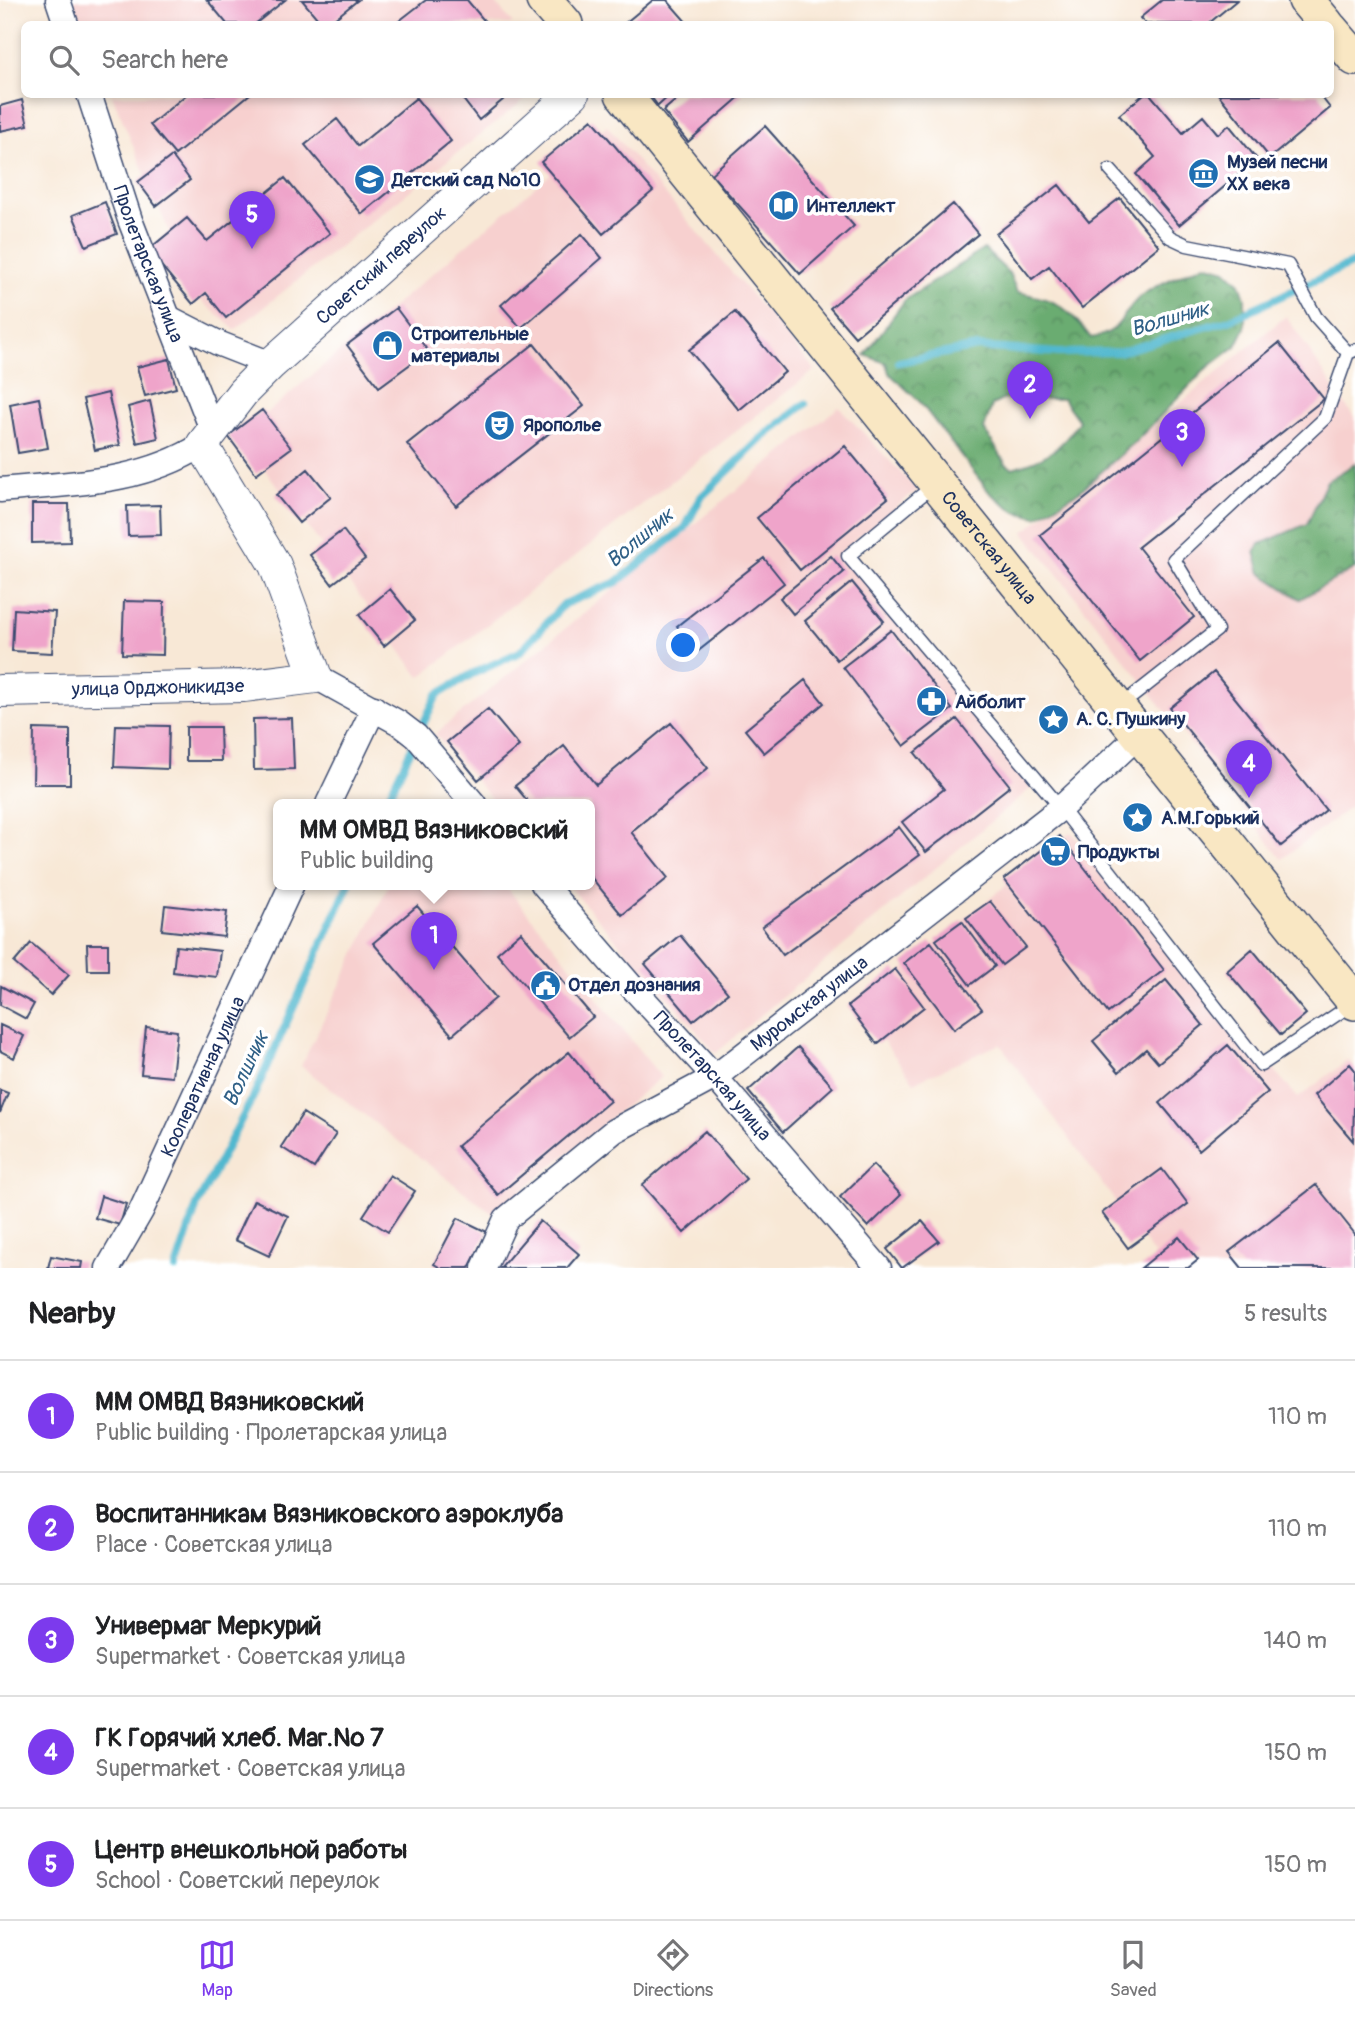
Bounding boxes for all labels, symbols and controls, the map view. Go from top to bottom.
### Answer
search box [21,21,1334,98]
icon: search [45,41,83,79]
text: Search here [101,44,228,76]
place label: Музей песни XX века [1227,150,1328,196]
museum icon: Музей песни XX века [1187,156,1221,190]
school or university icon: Детский сад №10 [352,163,386,197]
place label: Детский сад №10 [391,168,541,192]
street label: Пролетарская улица [108,183,189,346]
library icon: Интеллект [767,189,801,223]
pin: 5 [229,191,275,249]
place label: Интеллект [807,194,896,218]
street label: Советский переулок [311,201,452,330]
water label: Волшник [1128,294,1214,343]
place label: Строительные материалы [411,322,529,368]
shop icon: Строительные материалы [371,328,405,362]
pin: 2 [1007,361,1053,419]
theatre icon: Ярополье [483,408,517,442]
pin: 3 [1159,409,1205,467]
place label: Ярополье [523,413,602,437]
street label: Советская улица [936,486,1042,610]
water label: Волшник [601,501,681,574]
your location [666,628,700,662]
street label: улица Орджоникидзе [70,674,245,702]
pharmacy icon: Айболит [915,685,949,719]
place label: Айболит [955,690,1026,714]
place icon: А. С. Пушкину [1036,702,1070,736]
place label: А. С. Пушкину [1076,707,1186,731]
pin: 4 [1226,740,1272,798]
popup [273,799,595,890]
place icon: А.М.Горький [1121,801,1155,835]
place label: А.М.Горький [1161,806,1260,830]
text: ММ ОМВД Вязниковский [299,814,569,846]
supermarket icon: Продукты [1038,835,1072,869]
place label: Продукты [1078,840,1160,864]
text: Public building [299,846,433,875]
pin: 1 [411,912,457,970]
street label: Муромская улица [746,950,873,1057]
public building icon: Отдел дознания [528,968,562,1002]
place label: Отдел дознания [568,973,700,997]
street label: Кооперативная улица [156,992,251,1161]
street label: Пролетарская улица [648,1006,777,1146]
water label: Волшник [217,1025,276,1111]
text: Nearby [28,1295,115,1332]
text: 5 results [1244,1299,1327,1328]
text: ММ ОМВД Вязниковский [95,1386,364,1418]
text: 1 [47,1402,56,1431]
text: 110 m [1268,1402,1327,1431]
text: Public building · Пролетарская улица [95,1418,447,1447]
text: Воспитанникам Вязниковского аэроклуба [95,1498,563,1530]
text: 2 [45,1514,57,1543]
text: 110 m [1268,1514,1327,1543]
text: Place · Советская улица [95,1530,332,1559]
text: Универмаг Меркурий [95,1610,321,1642]
text: 3 [45,1626,57,1655]
text: 140 m [1264,1626,1327,1655]
text: Supermarket · Советская улица [95,1642,405,1671]
text: ГК Горячий хлеб. Маг.№ 7 [95,1722,384,1754]
text: 4 [44,1738,58,1767]
text: 150 m [1264,1738,1327,1767]
text: Supermarket · Советская улица [95,1754,405,1783]
text: Центр внешкольной работы [95,1834,407,1866]
text: 5 [45,1850,57,1879]
text: 150 m [1264,1850,1327,1879]
text: School · Советский переулок [95,1866,380,1895]
tab: Map [198,1936,236,2002]
tab: Directions [633,1936,713,2002]
tab: Saved [1110,1936,1157,2002]

